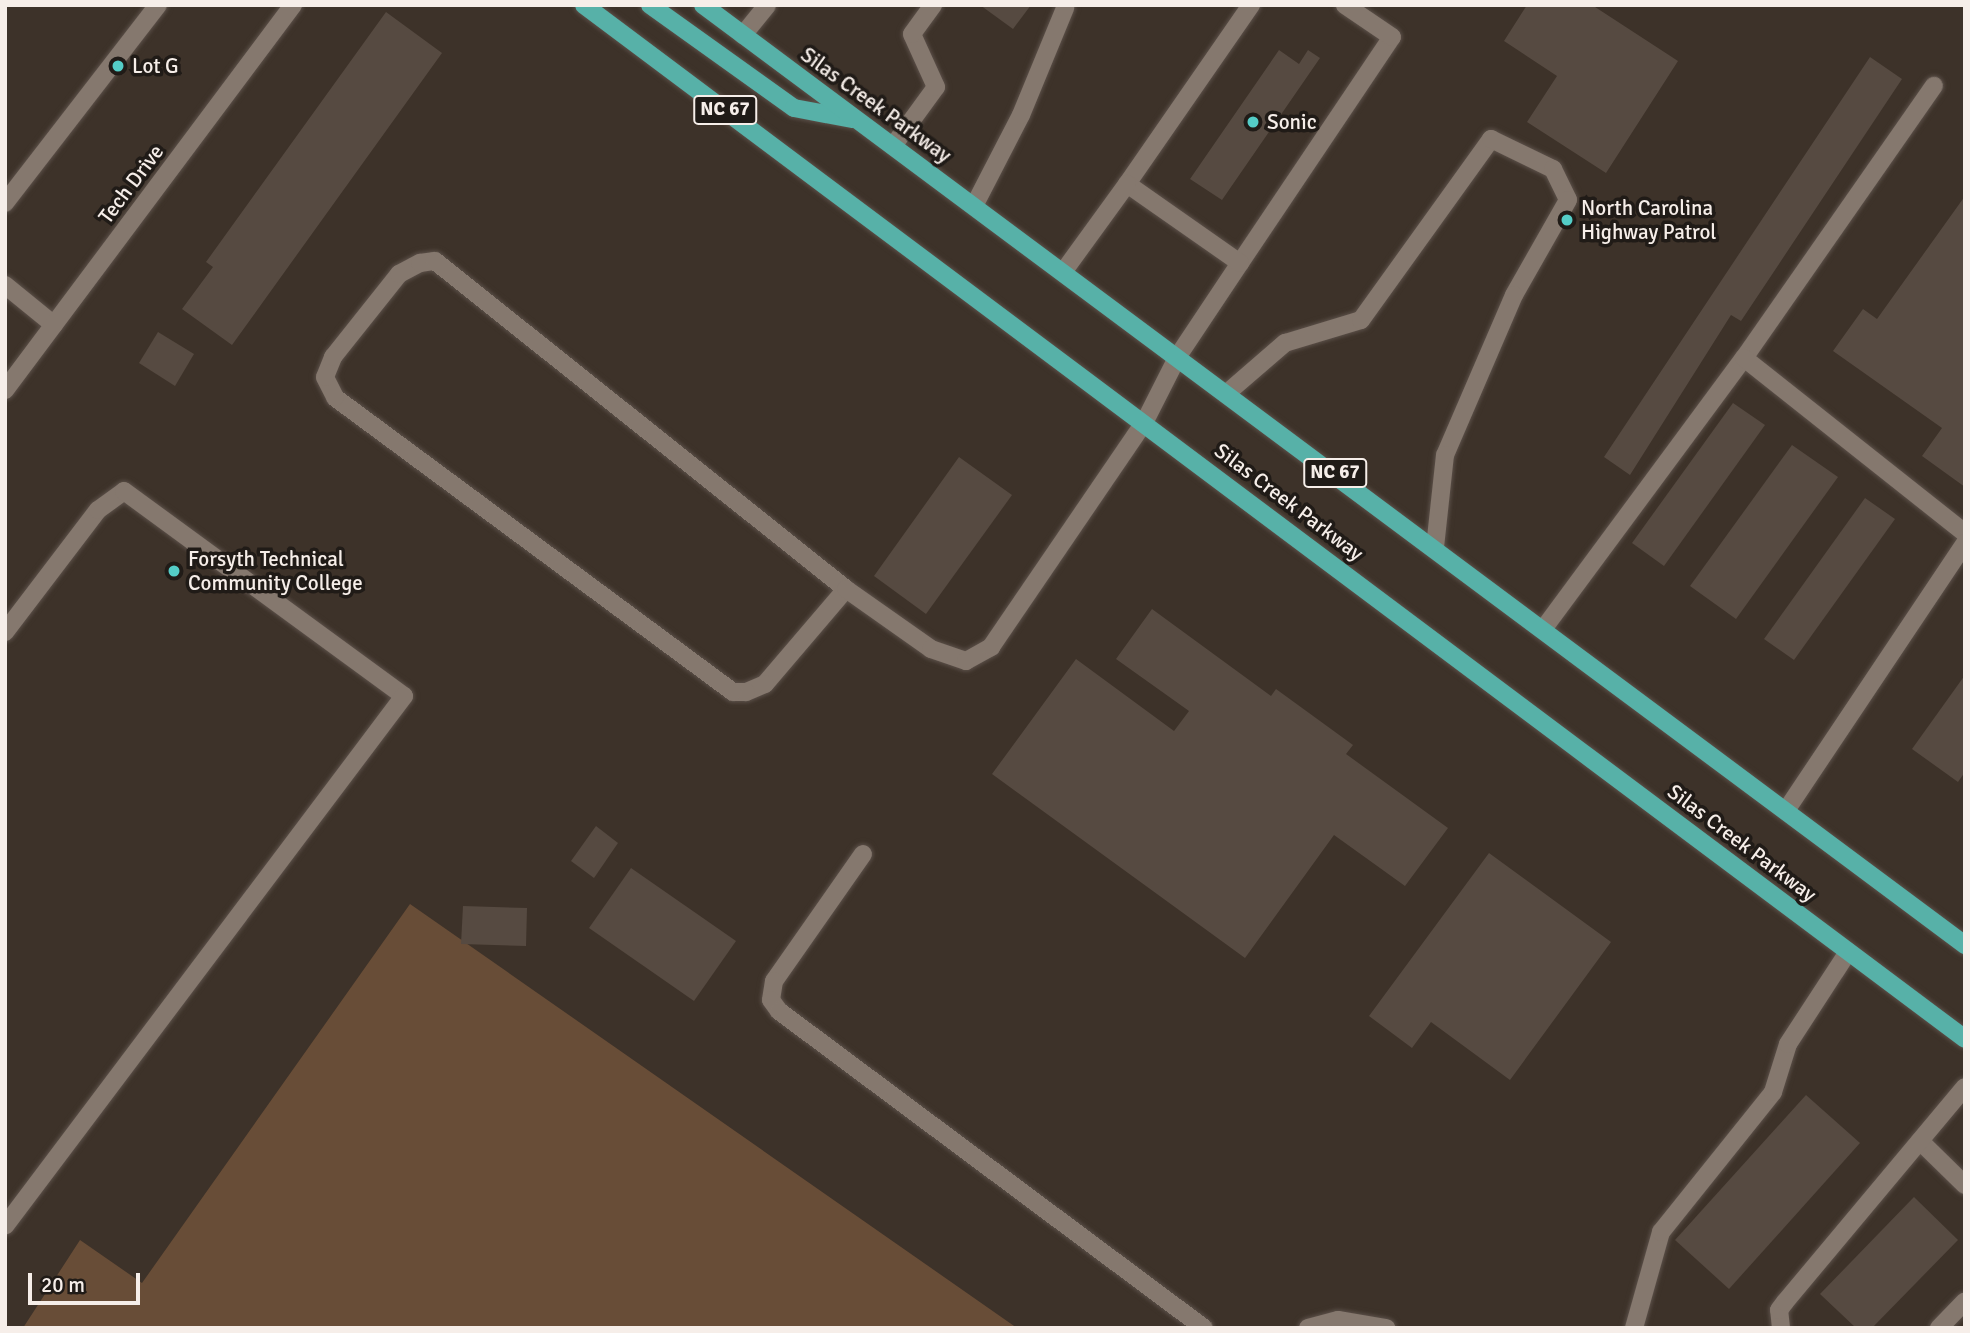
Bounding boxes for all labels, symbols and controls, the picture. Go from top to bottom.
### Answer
street label: Silas Creek Parkway [796,42,956,168]
place label: Lot G [132,53,179,79]
marker: Lot G [110,58,126,74]
road number: NC 67 [692,94,758,125]
place label: Sonic [1267,109,1317,135]
marker: Sonic [1245,114,1261,130]
street label: Tech Drive [93,140,169,228]
place label: North Carolina Highway Patrol [1581,195,1716,245]
marker: North Carolina Highway Patrol [1559,212,1575,228]
street label: Silas Creek Parkway [1210,438,1368,566]
road number: NC 67 [1302,458,1368,488]
place label: Forsyth Technical Community College [188,546,363,596]
marker: Forsyth Technical Community College [166,563,182,579]
street label: Silas Creek Parkway [1663,779,1821,907]
scale bar [32,1260,144,1304]
text: 20 m [41,1272,85,1298]

